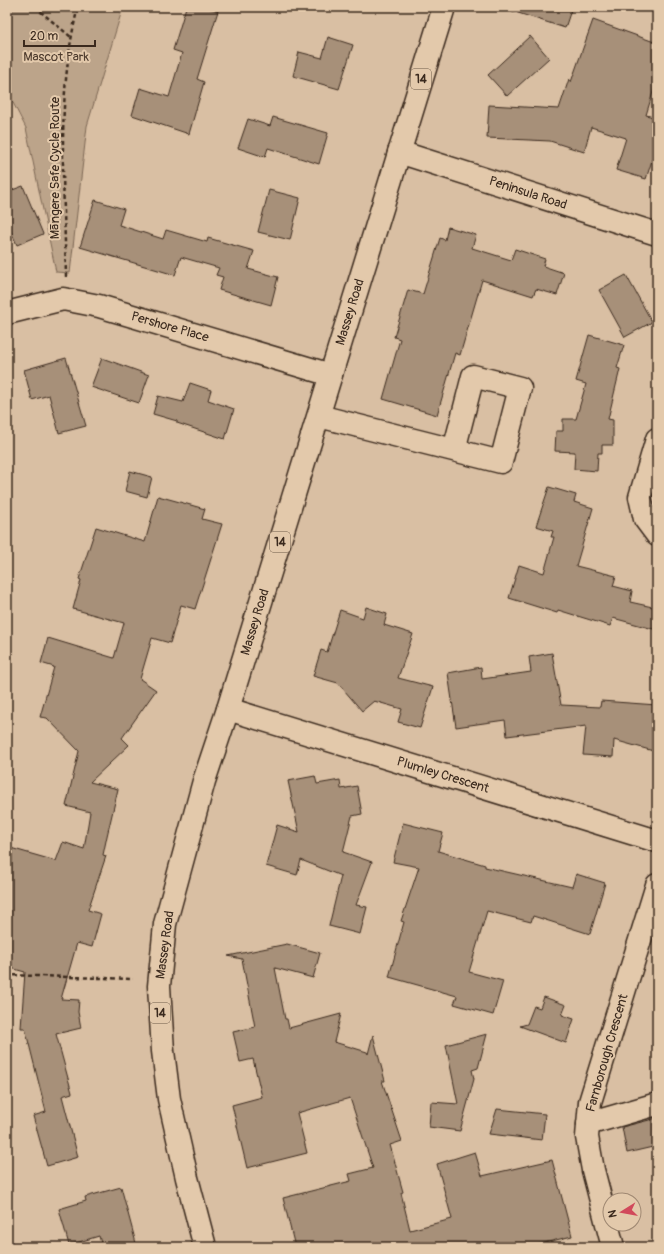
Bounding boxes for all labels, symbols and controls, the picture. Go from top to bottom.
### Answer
scale bar [24,22,95,48]
text: 20 m [30,29,59,44]
park label: Mascot Park [23,49,89,65]
road number: 14 [411,69,431,89]
street label: Māngere Safe Cycle Route [47,96,63,239]
street label: Peninsula Road [487,173,569,213]
street label: Massey Road [332,277,368,347]
street label: Pershore Place [129,308,211,346]
road number: 14 [270,532,290,552]
street label: Massey Road [237,587,273,657]
street label: Plumley Crescent [395,753,492,797]
street label: Massey Road [152,910,178,980]
street label: Farnborough Crescent [583,992,632,1114]
road number: 14 [150,1003,170,1023]
north arrow [602,1192,642,1232]
text: N [605,1208,620,1219]

